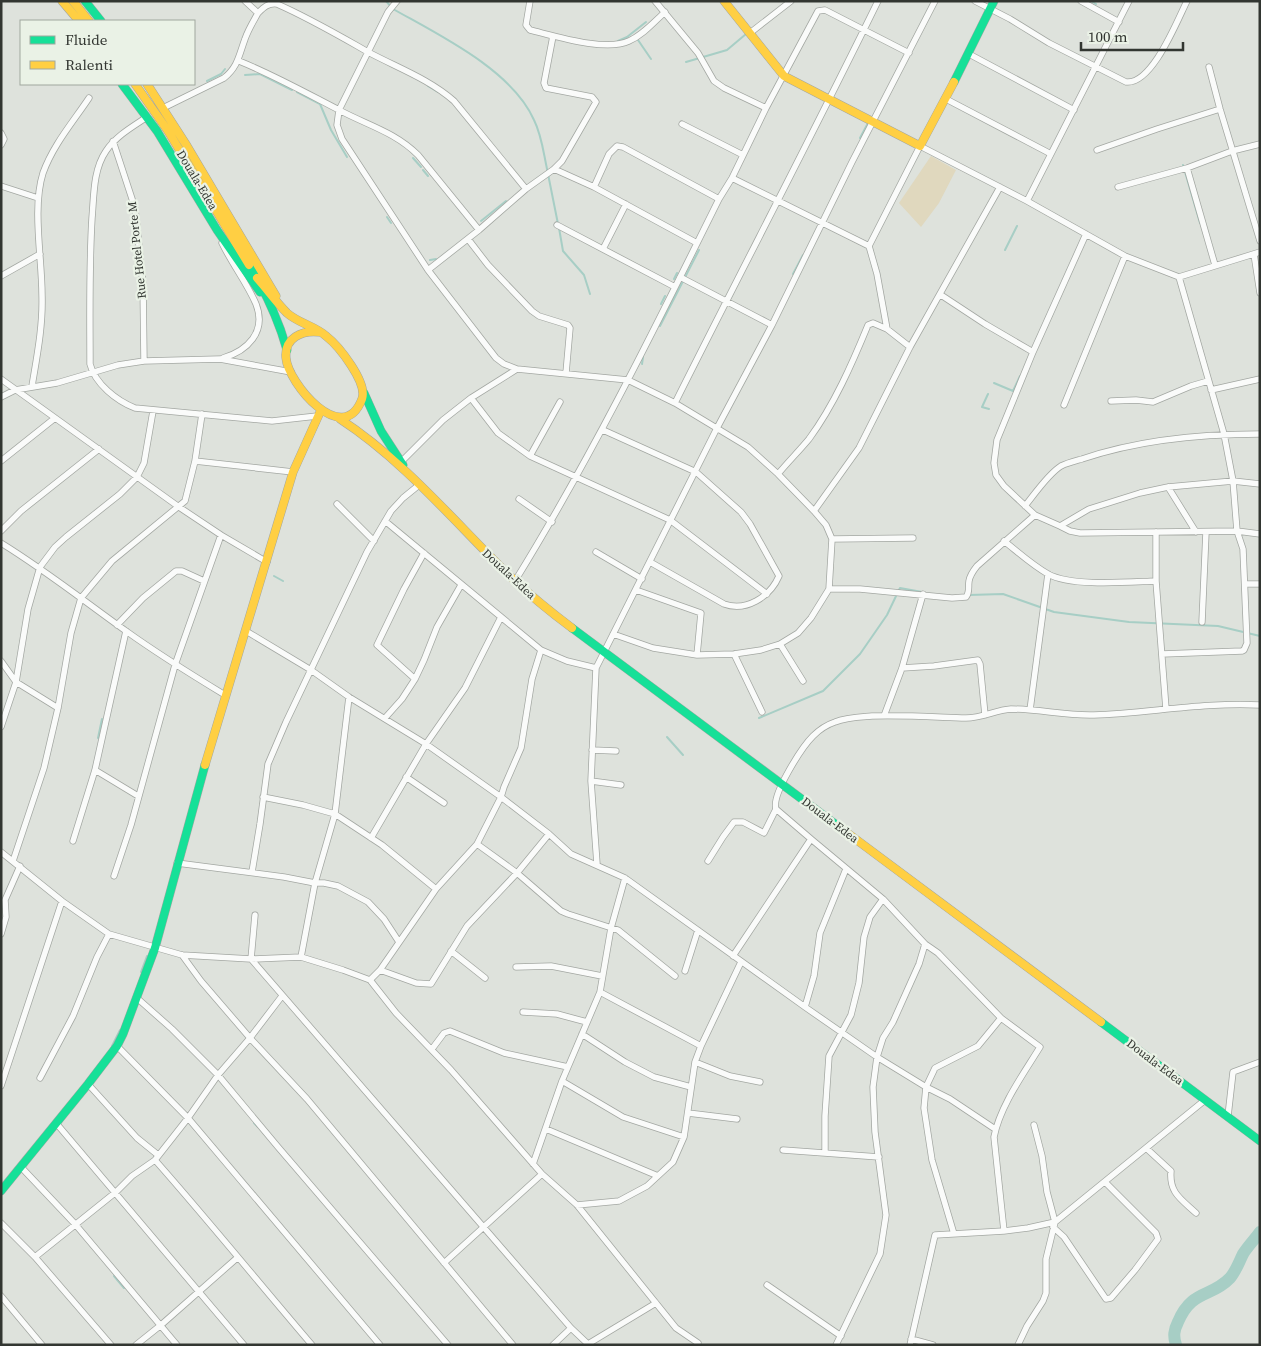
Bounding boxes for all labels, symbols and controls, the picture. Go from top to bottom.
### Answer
legend [20,20,195,85]
scale bar [1081,20,1184,52]
text: 100 m [1088,26,1128,47]
text: Fluide [65,29,108,50]
text: Ralenti [65,54,113,75]
street label: Douala-Edea [173,147,222,214]
street label: Rue Hotel Porte M [124,200,150,299]
street label: Douala-Edea [479,545,540,603]
street label: Douala-Edea [798,793,862,847]
street label: Douala-Edea [1123,1035,1187,1089]

